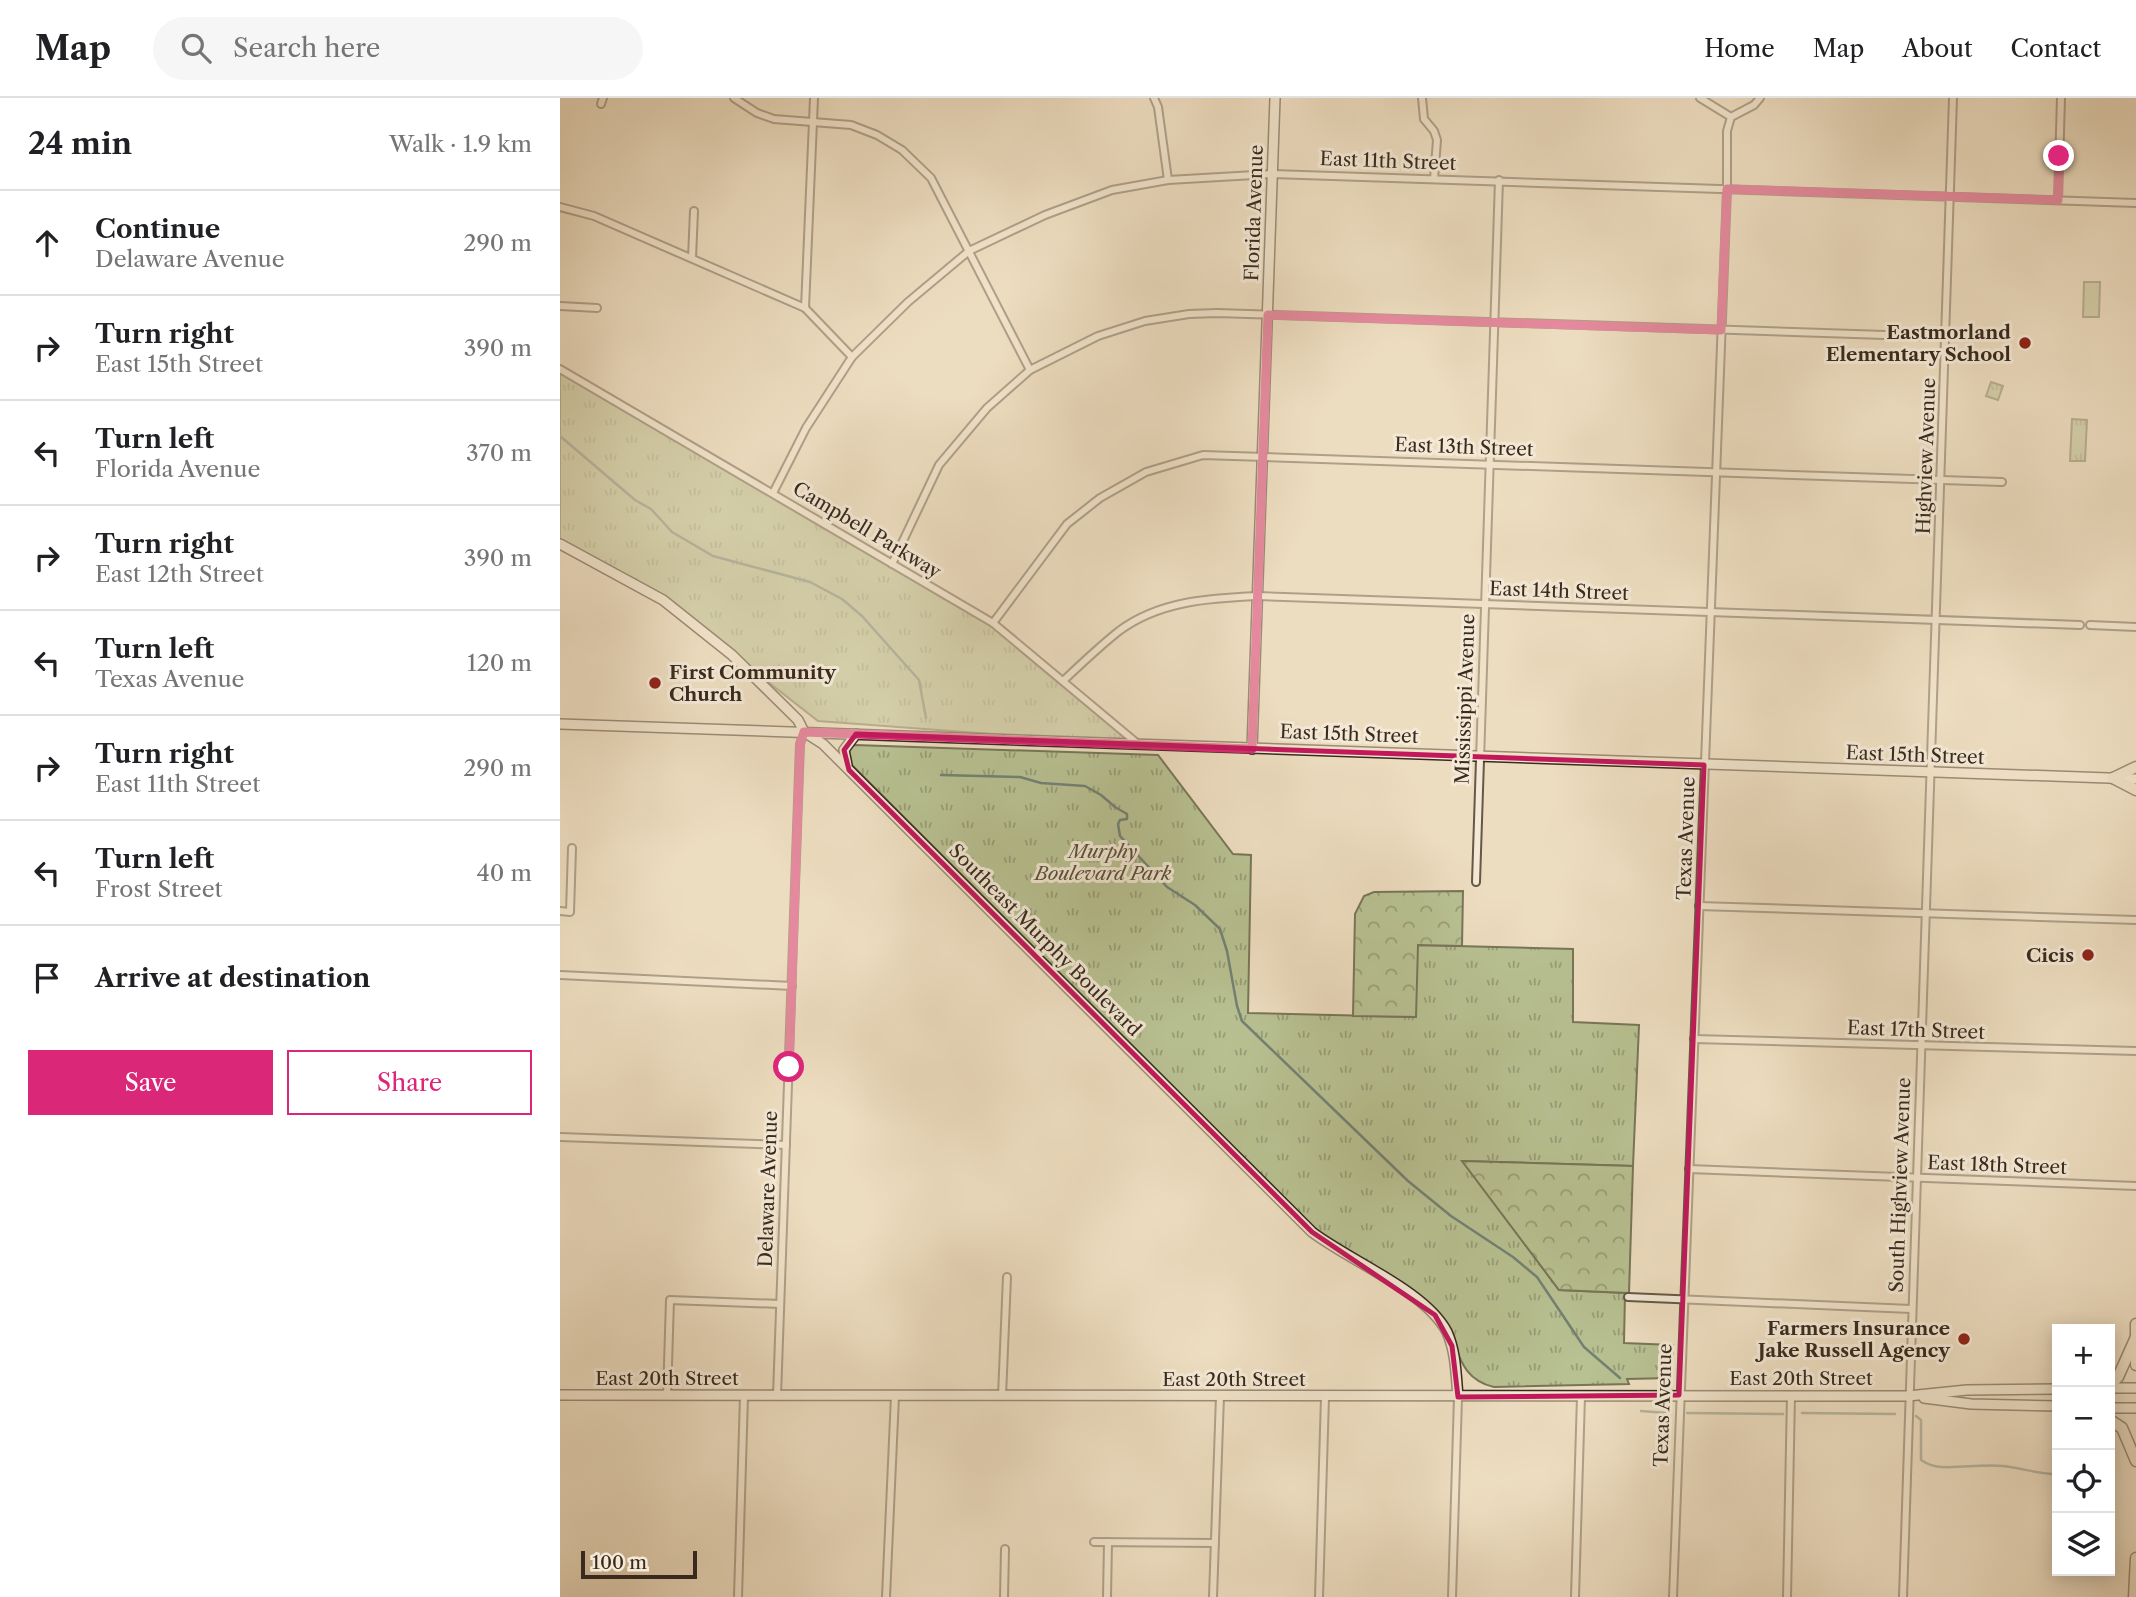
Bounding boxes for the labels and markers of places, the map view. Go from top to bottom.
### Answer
place label: Eastmorland Elementary School [1826,321,2011,366]
marker: Eastmorland Elementary School [2017,335,2033,351]
place label: First Community Church [669,661,837,706]
marker: First Community Church [647,675,663,691]
place label: Cicis [2026,944,2074,967]
marker: Cicis [2080,947,2096,963]
place label: Farmers Insurance Jake Russell Agency [1755,1317,1951,1362]
marker: Farmers Insurance Jake Russell Agency [1956,1331,1972,1347]

